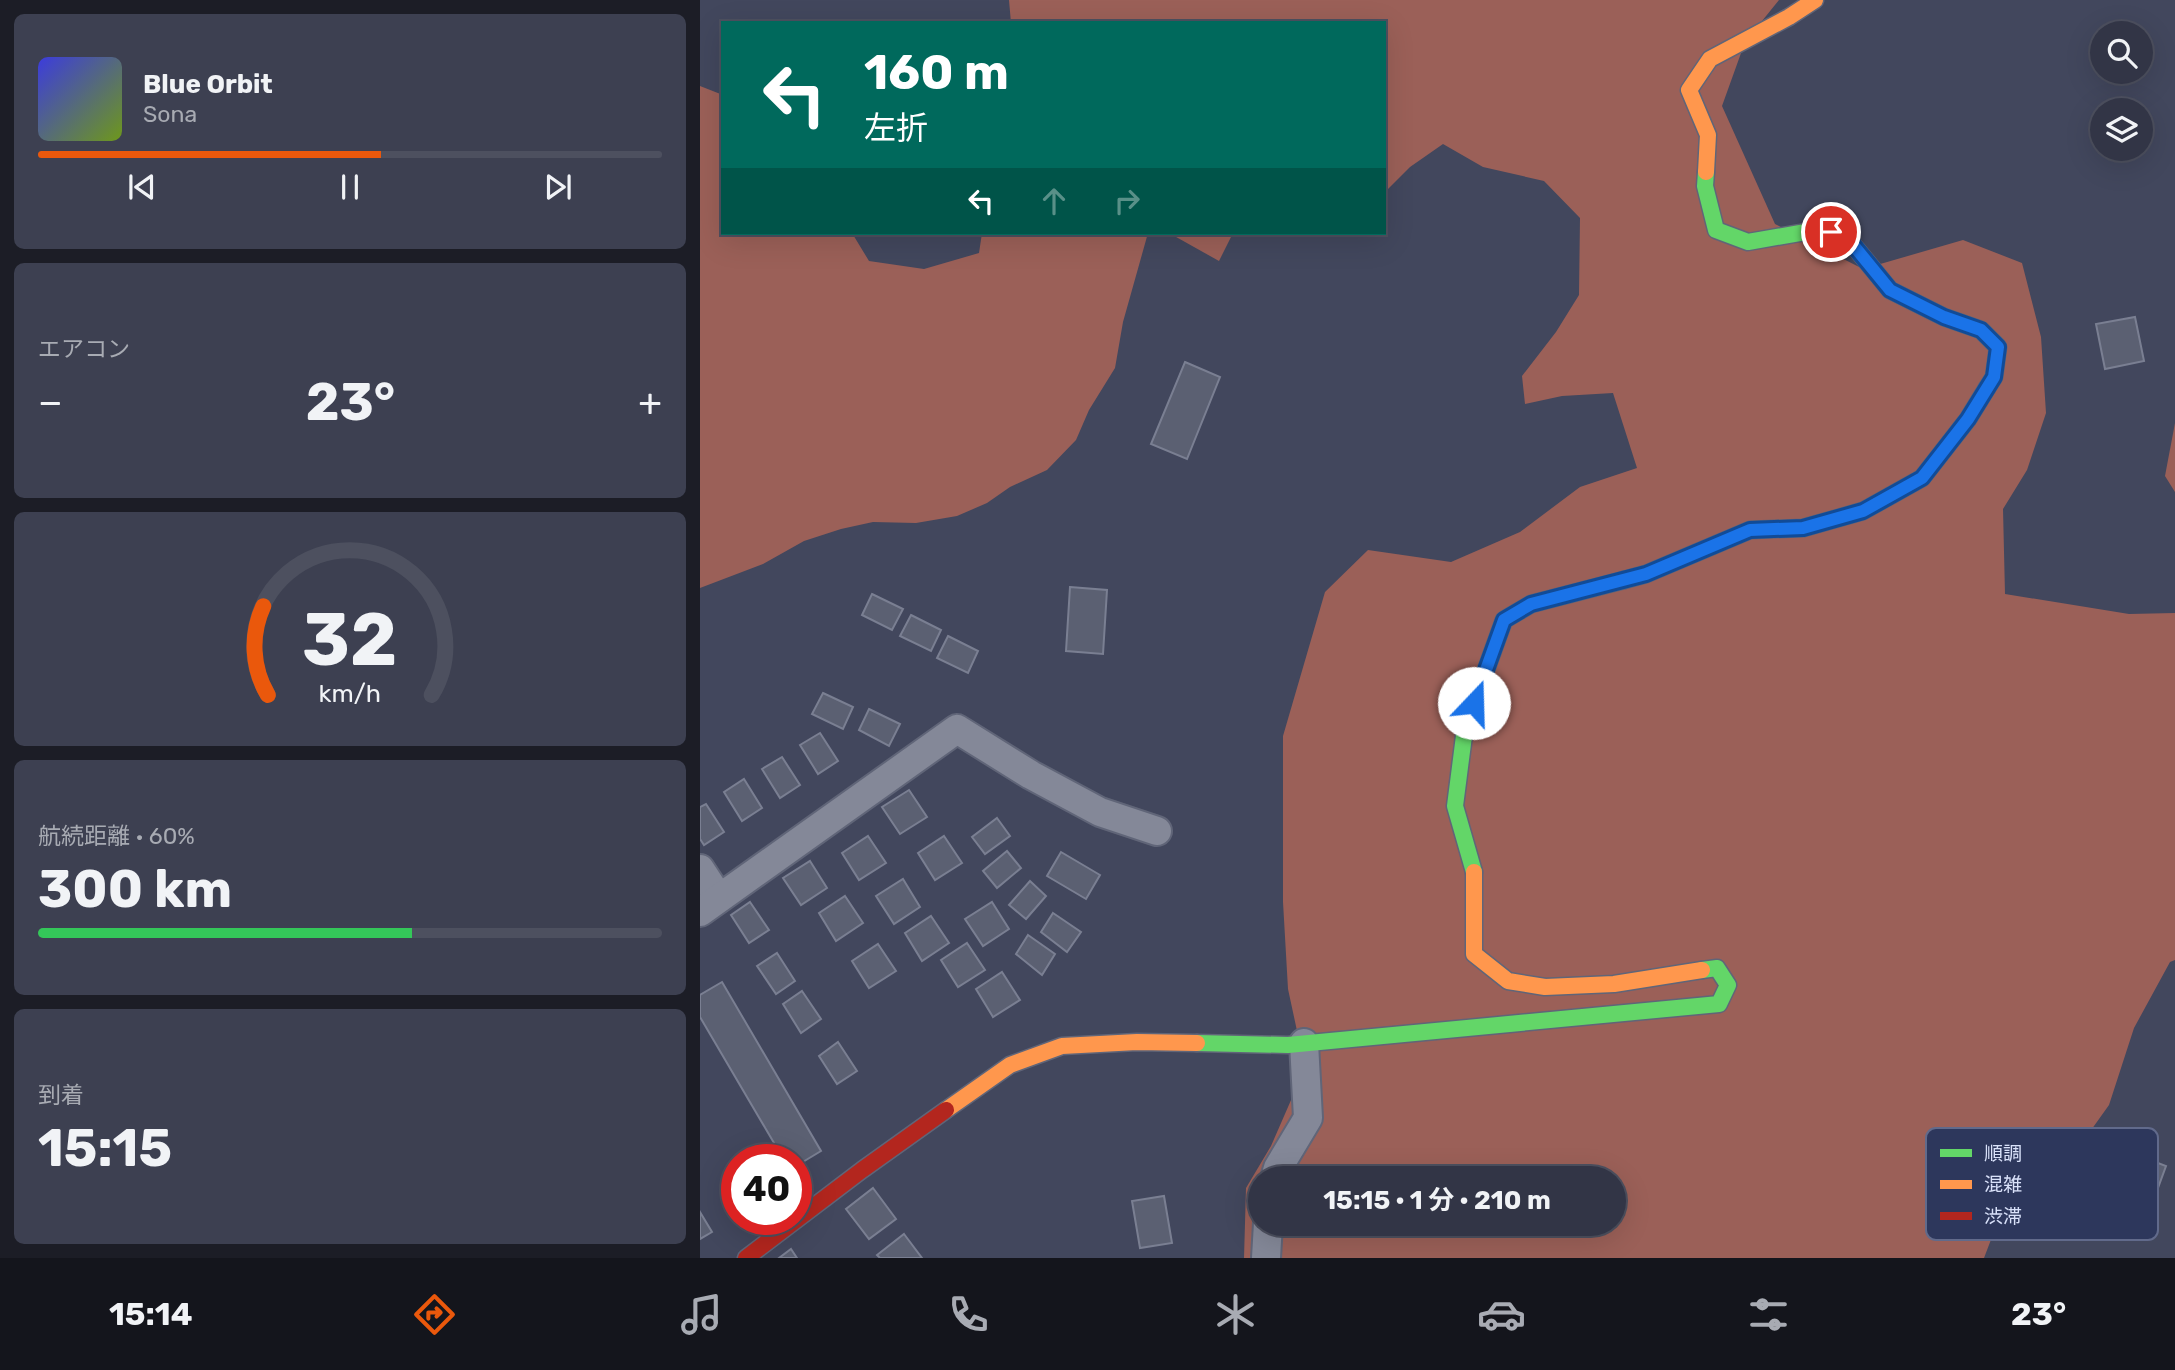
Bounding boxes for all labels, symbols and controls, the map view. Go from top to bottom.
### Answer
map controls [2090,21,2153,161]
button: search [2090,21,2153,84]
text: 160 m [864,43,1009,101]
icon: left [749,49,840,140]
text: Blue Orbit [143,69,273,100]
button: layers [2090,98,2153,161]
text: Sona [143,100,197,128]
text: 左折 [864,109,928,147]
icon: previous [123,168,161,206]
icon: pause [331,168,369,206]
icon: next [539,168,577,206]
icon: left [962,182,1000,220]
icon: ahead [1035,182,1073,220]
icon: right [1108,182,1146,220]
pin [1801,202,1861,262]
icon: arrive [1812,213,1850,251]
text: エアコン [38,335,130,363]
text: 23° [306,371,395,433]
text: − [38,379,63,425]
text: + [638,379,662,425]
text: 32 [302,597,398,683]
position arrow [1437,666,1511,740]
text: km/h [319,679,381,708]
text: 航続距離 · 60% [38,822,195,850]
text: 300 km [38,858,232,920]
text: 到着 [38,1081,84,1109]
text: 15:15 [38,1117,172,1179]
legend [1926,1128,2158,1240]
text: 順調 [1984,1142,2022,1165]
speed limit sign: 40 [721,1144,812,1235]
text: 混雑 [1984,1173,2022,1196]
text: 15:15 · 1 分 · 210 m [1323,1185,1551,1216]
text: 渋滞 [1984,1205,2022,1228]
icon: directions [410,1290,459,1339]
icon: music [677,1290,726,1339]
icon: phone [944,1290,993,1339]
icon: climate [1211,1290,1260,1339]
icon: car [1477,1290,1526,1339]
icon: filters [1744,1290,1793,1339]
text: 15:14 [109,1295,193,1333]
text: 23° [2011,1295,2066,1333]

